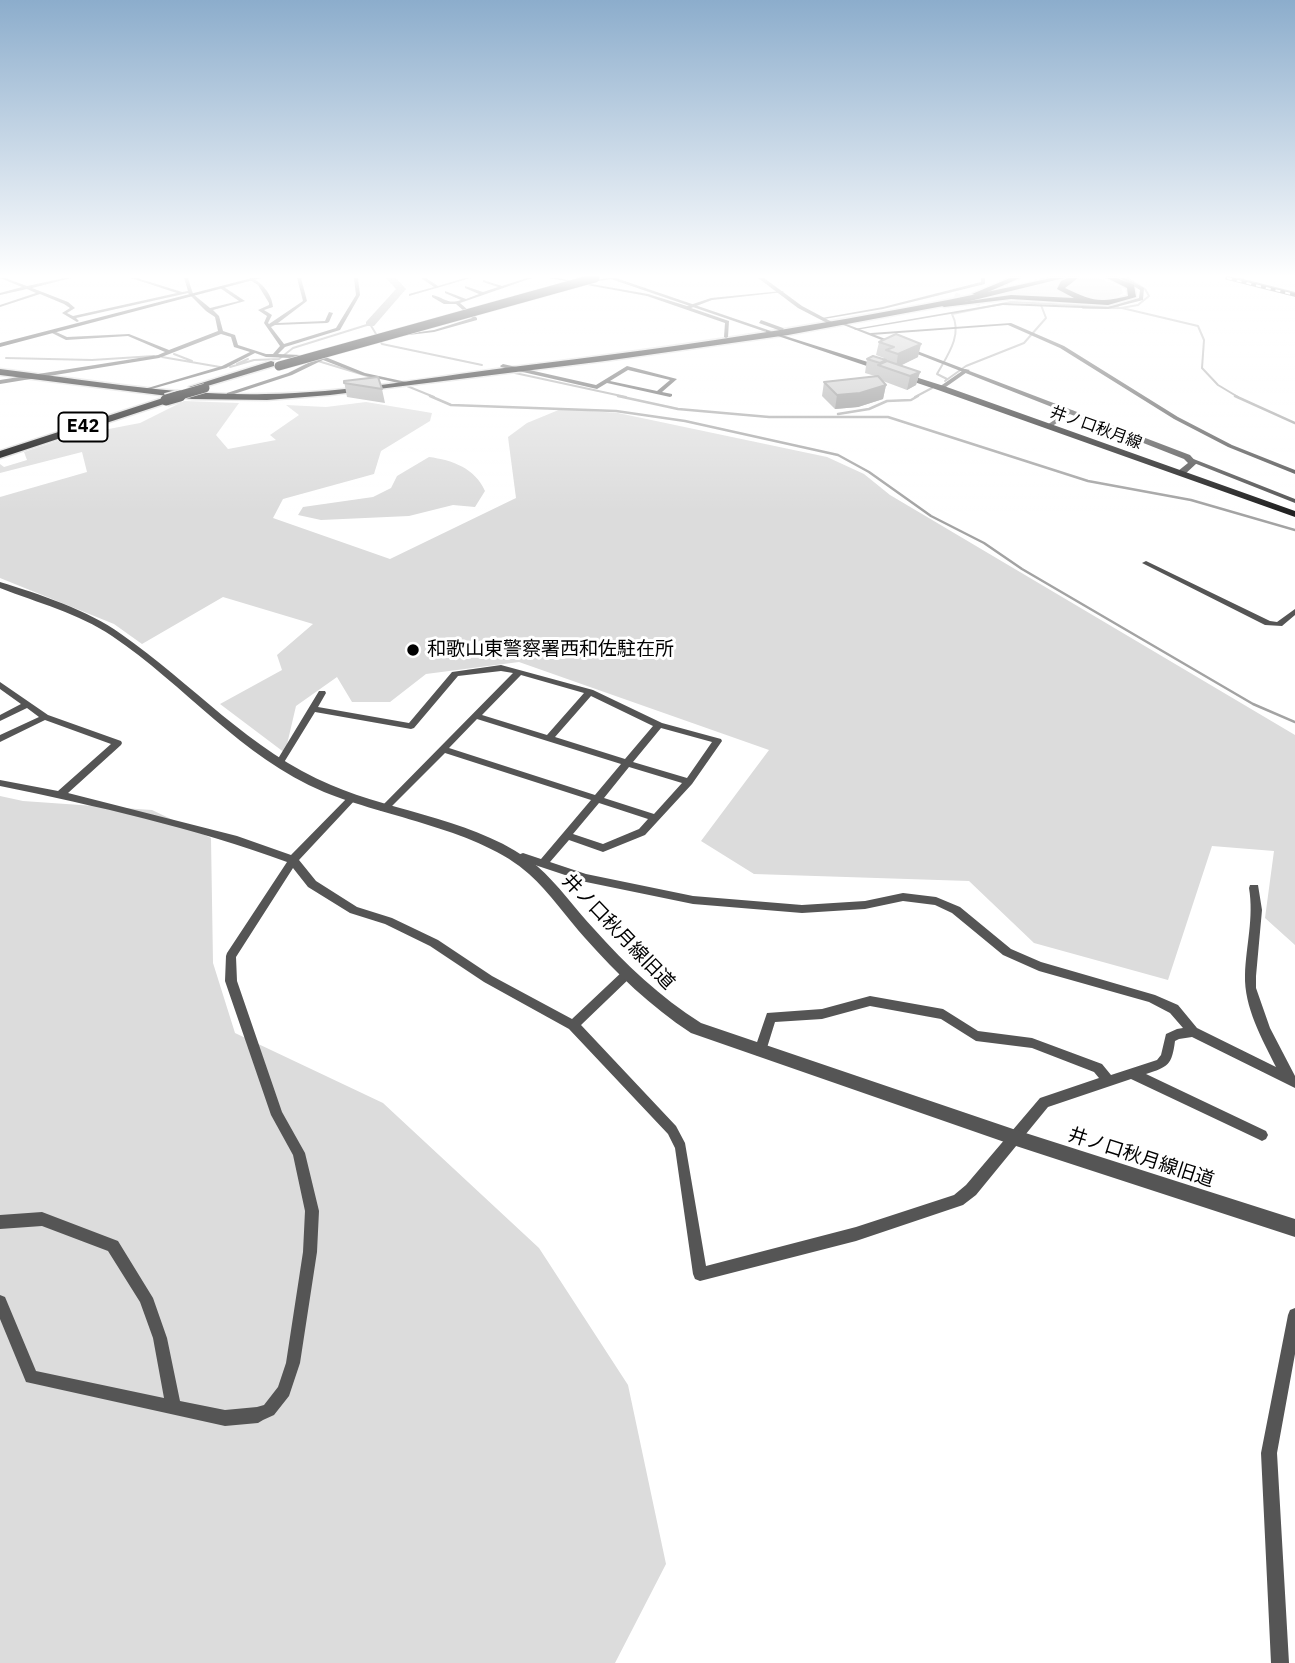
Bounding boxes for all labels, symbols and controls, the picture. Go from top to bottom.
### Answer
street label: 井ノ口秋月線 [1048,403,1144,453]
road number: E42 [58,412,108,442]
place label: 和歌山東警察署西和佐駐在所 [427,639,674,661]
marker: 和歌山東警察署西和佐駐在所 [405,642,421,658]
street label: 井ノ口秋月線旧道 [557,869,679,995]
street label: 井ノ口秋月線旧道 [1065,1124,1217,1192]

